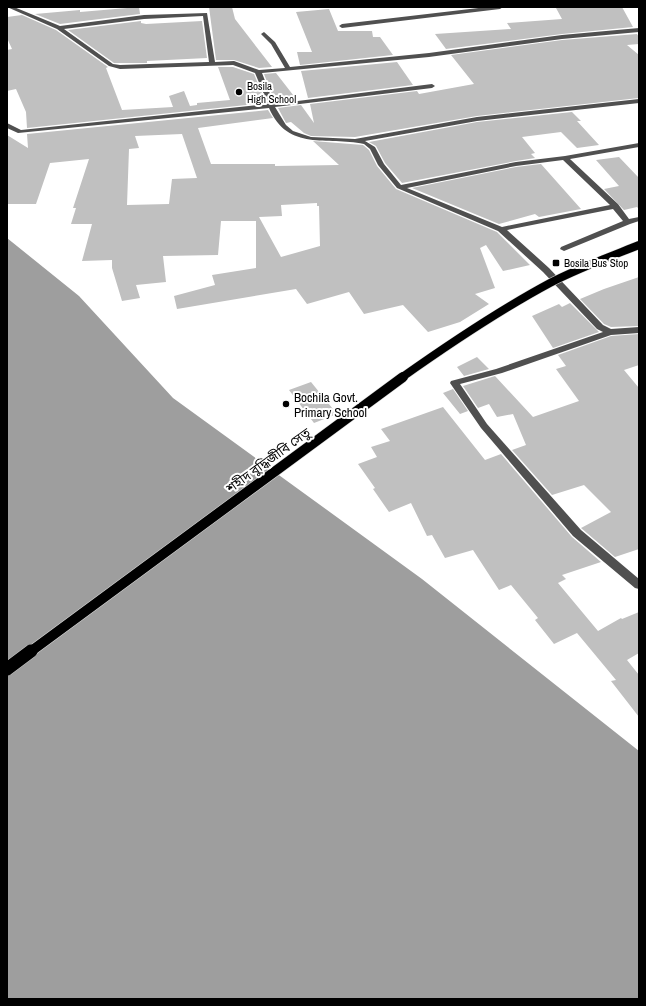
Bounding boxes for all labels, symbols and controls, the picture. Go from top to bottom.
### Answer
place label: Bosila High School [247,79,296,106]
marker: Bosila High School [234,87,244,97]
place label: Bosila Bus Stop [564,256,628,270]
marker: Bosila Bus Stop [551,258,561,268]
place label: Bochila Govt. Primary School [294,389,367,421]
marker: Bochila Govt. Primary School [281,399,291,409]
street label: শহীদ বুদ্ধিজীবি সেতু [222,424,314,497]

